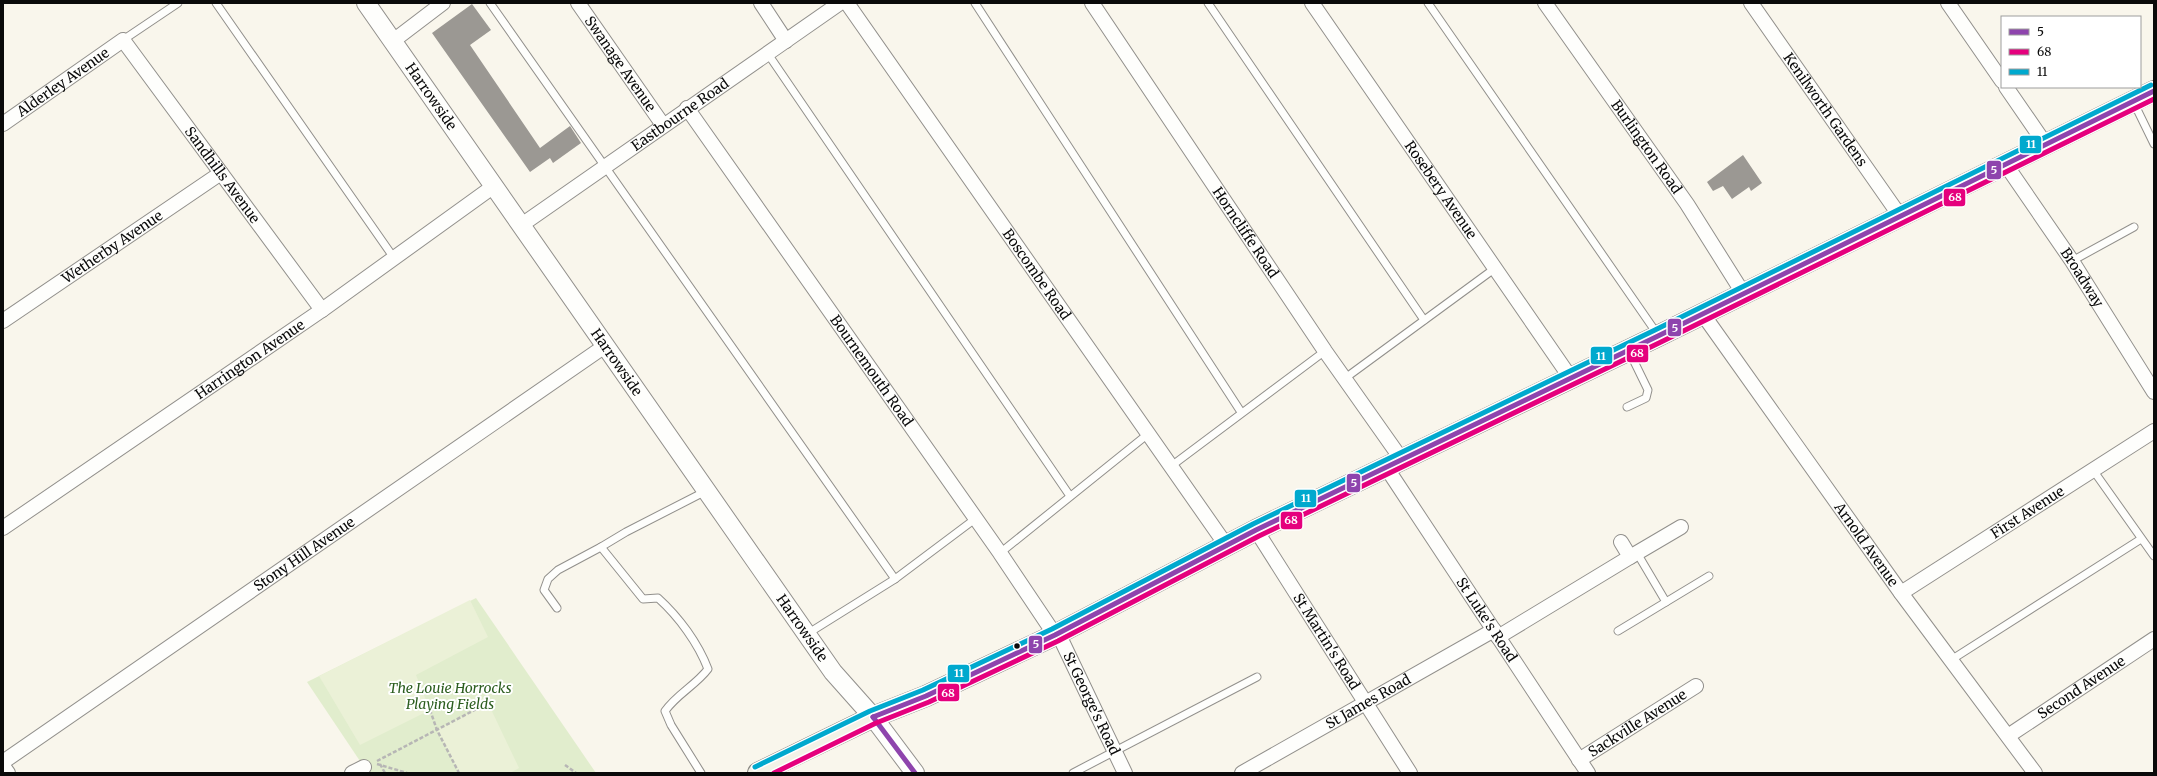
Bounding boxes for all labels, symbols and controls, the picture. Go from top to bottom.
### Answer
street label: Swanage Avenue [581,12,660,115]
legend [2001,16,2141,88]
text: 5 [2037,24,2044,39]
street label: Alderley Avenue [12,44,112,121]
text: 68 [2037,44,2051,59]
street label: Kenilworth Gardens [1779,49,1872,170]
street label: Harrowside [402,59,461,134]
text: 11 [2037,64,2048,79]
street label: Eastbourne Road [628,74,733,155]
street label: Burlington Road [1607,96,1686,198]
street label: Sandhills Avenue [181,123,264,227]
line badge: 11 [2019,135,2042,154]
street label: Rosebery Avenue [1401,137,1481,242]
text: 11 [2026,137,2036,151]
line badge: 5 [1986,160,2002,180]
text: 5 [1991,163,1997,177]
street label: Horncliffe Road [1209,183,1283,282]
line badge: 68 [1943,188,1966,207]
text: 68 [1948,190,1962,204]
street label: Wetherby Avenue [58,206,166,288]
street label: Boscombe Road [999,225,1075,324]
street label: Broadway [2057,244,2108,311]
street label: Bournemouth Road [826,311,917,430]
street label: Harrington Avenue [192,316,308,403]
line badge: 5 [1667,318,1682,337]
text: 5 [1672,321,1678,335]
street label: Harrowside [587,325,646,399]
line badge: 68 [1626,344,1649,363]
line badge: 11 [1590,346,1613,365]
text: 68 [1630,346,1644,360]
text: 11 [1596,349,1606,363]
line badge: 5 [1346,473,1361,493]
text: 5 [1351,476,1357,490]
street label: First Avenue [1987,482,2068,542]
line badge: 11 [1294,489,1317,508]
text: 11 [1301,491,1311,505]
street label: Arnold Avenue [1830,498,1902,590]
line badge: 68 [1280,511,1303,530]
street label: Stony Hill Avenue [250,513,358,595]
text: 68 [1284,513,1298,527]
street label: St Luke's Road [1453,574,1521,666]
street label: St Martin's Road [1289,590,1364,694]
street label: Harrowside [772,591,832,665]
line badge: 5 [1028,635,1043,654]
text: 5 [1033,637,1039,651]
unlabelled marker [1012,641,1022,651]
street label: St George's Road [1059,649,1124,758]
street label: Second Avenue [2034,652,2129,723]
line badge: 11 [947,664,970,683]
text: 11 [954,666,964,680]
street label: St James Road [1322,670,1414,733]
park label: The Louie Horrocks Playing Fields [388,679,512,713]
line badge: 68 [937,683,960,702]
street label: Sackville Avenue [1585,685,1690,761]
text: 68 [941,686,955,700]

